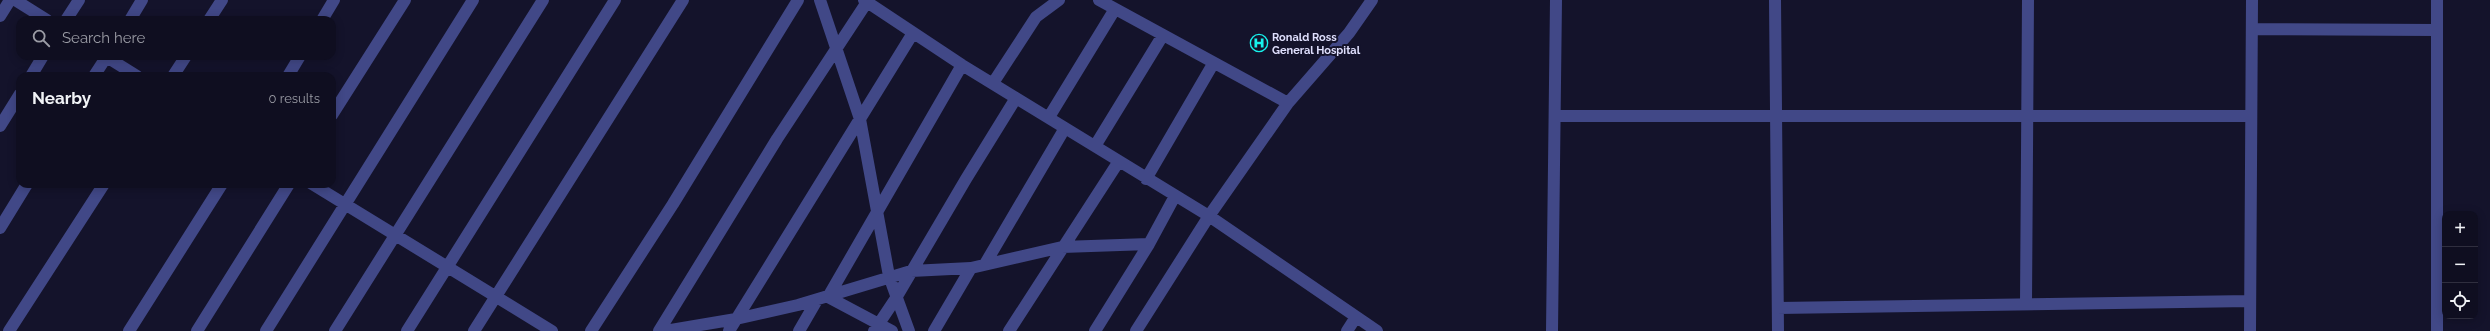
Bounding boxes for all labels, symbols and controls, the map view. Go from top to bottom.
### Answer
search box [16,16,336,60]
icon: search [30,27,52,49]
text: Search here [62,29,145,47]
place label: Ronald Ross General Hospital [1272,31,1361,57]
hospital icon: Ronald Ross General Hospital [1249,33,1269,53]
text: Nearby [32,88,91,108]
text: 0 results [269,91,320,106]
map controls [2442,211,2478,319]
button: + [2442,211,2478,247]
button: − [2442,247,2478,283]
button: locate [2442,283,2478,319]

